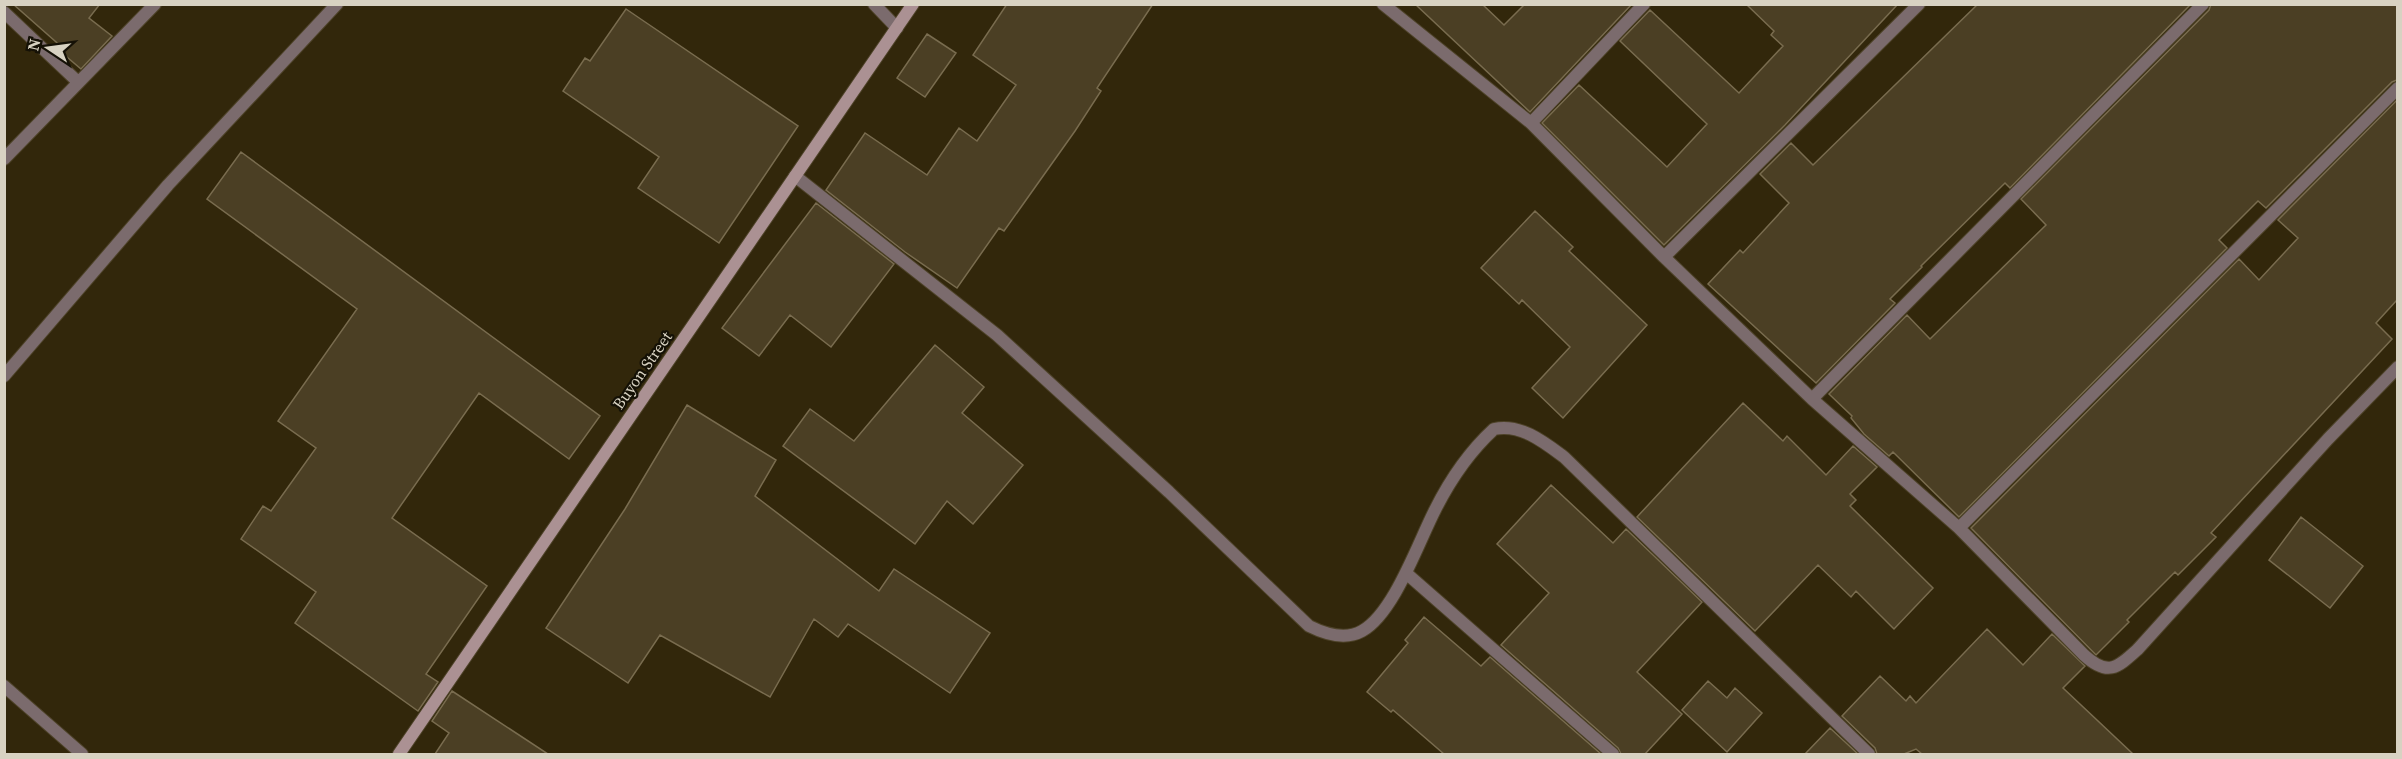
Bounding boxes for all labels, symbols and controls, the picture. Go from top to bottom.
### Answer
north arrow [18,18,78,78]
text: N [21,36,45,53]
street label: Buyon Street [607,326,677,413]

